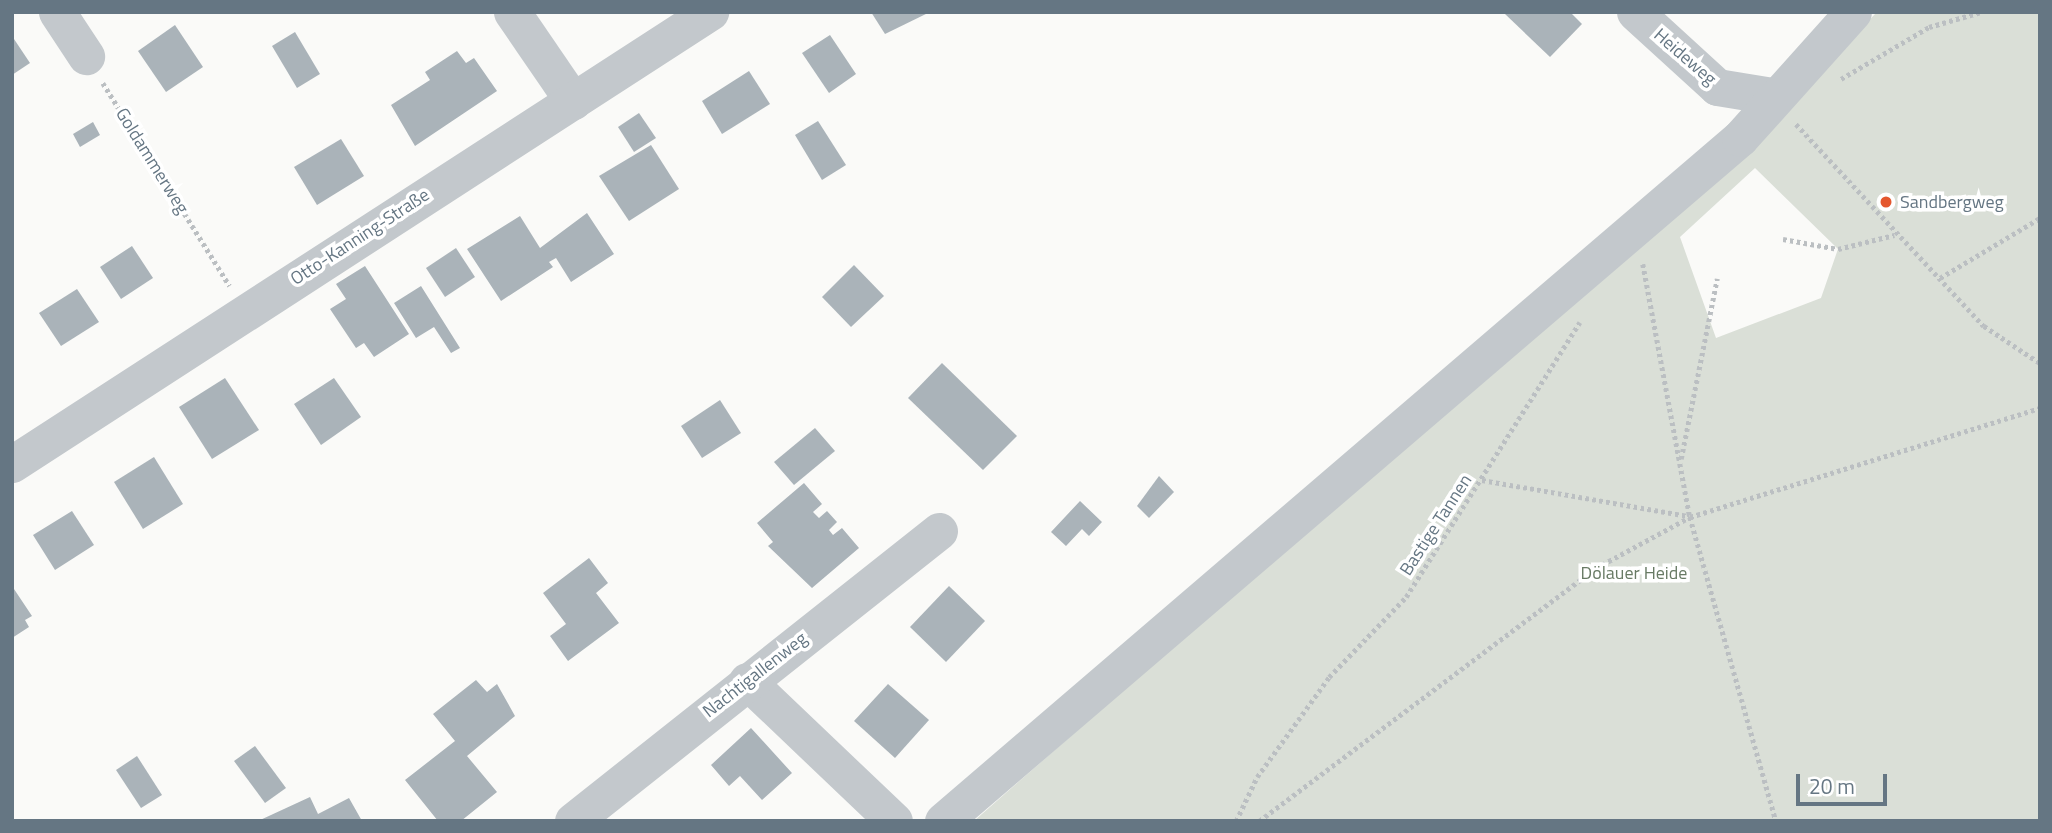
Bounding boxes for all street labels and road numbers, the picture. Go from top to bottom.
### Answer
street label: Heideweg [1649,24,1721,90]
street label: Goldammerweg [111,104,193,218]
street label: Otto-Kanning-Straße [287,184,433,290]
street label: Bastige Tannen [1395,470,1477,580]
street label: Nachtigallenweg [699,628,811,722]

